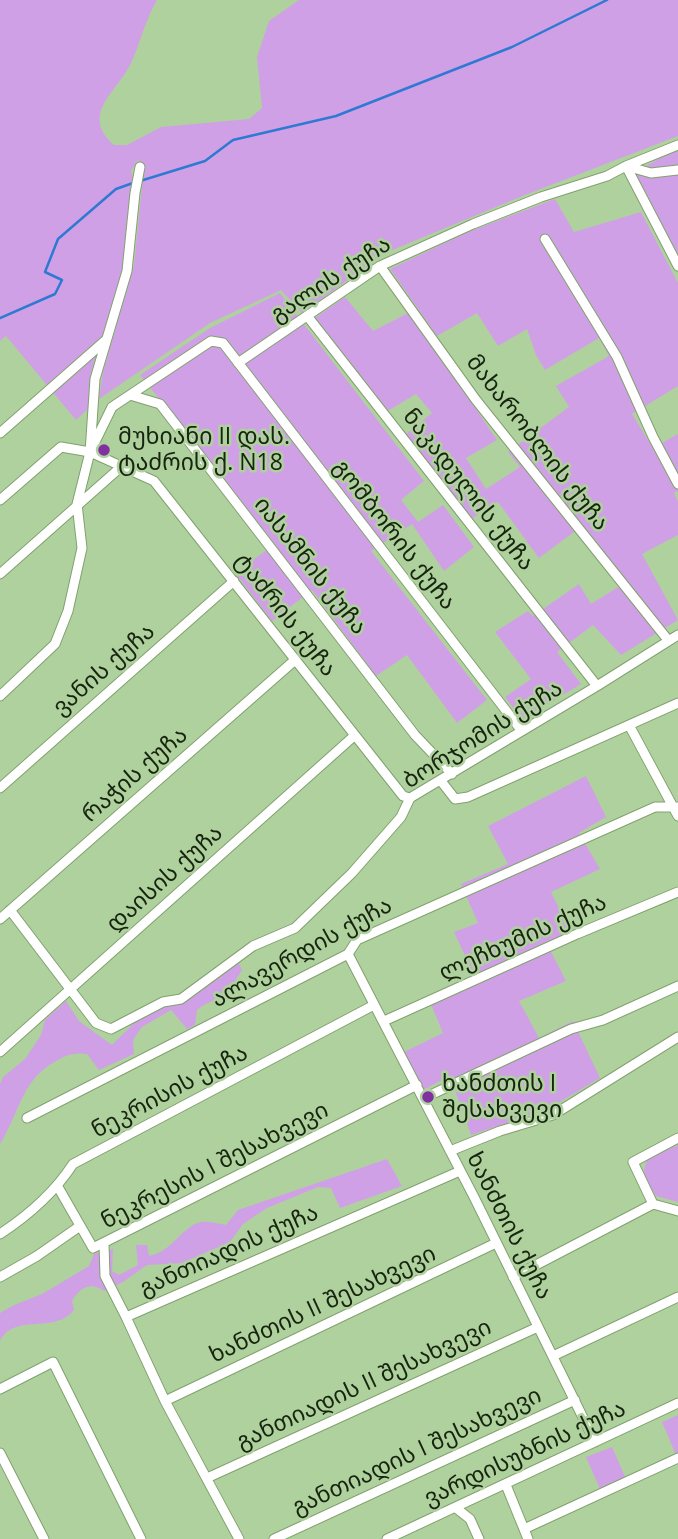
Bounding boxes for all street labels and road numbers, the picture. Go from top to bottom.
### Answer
street label: გალის ქუჩა [266,231,396,329]
street label: მახარობლის ქუჩა [460,349,614,537]
street label: ნაკადულის ქუჩა [396,403,540,577]
street label: გომბორის ქუჩა [327,454,461,616]
street label: იასამნის ქუჩა [248,492,372,640]
street label: ტაძრის ქუჩა [228,548,342,682]
street label: ვანის ქუჩა [47,618,161,722]
street label: ბორჯომის ქუჩა [398,675,568,795]
street label: რაჭის ქუჩა [77,722,193,828]
street label: დაისის ქუჩა [101,820,229,938]
street label: ლეჩხუმის ქუჩა [435,889,611,987]
street label: ალავერდის ქუჩა [207,892,397,1014]
street label: ნეკრისის ქუჩა [87,1039,253,1145]
street label: ნეკრესის I შესახვევი [97,1097,333,1235]
street label: ხანძთის ქუჩა [460,1148,558,1304]
street label: განთიადის ქუჩა [135,1199,323,1303]
street label: ხანძთის II შესახვევი [205,1240,441,1370]
street label: განთიადის II შესახვევი [232,1314,496,1456]
street label: განთიადის I შესახვევი [288,1382,546,1522]
street label: ვარდისუბნის ქუჩა [420,1395,630,1513]

